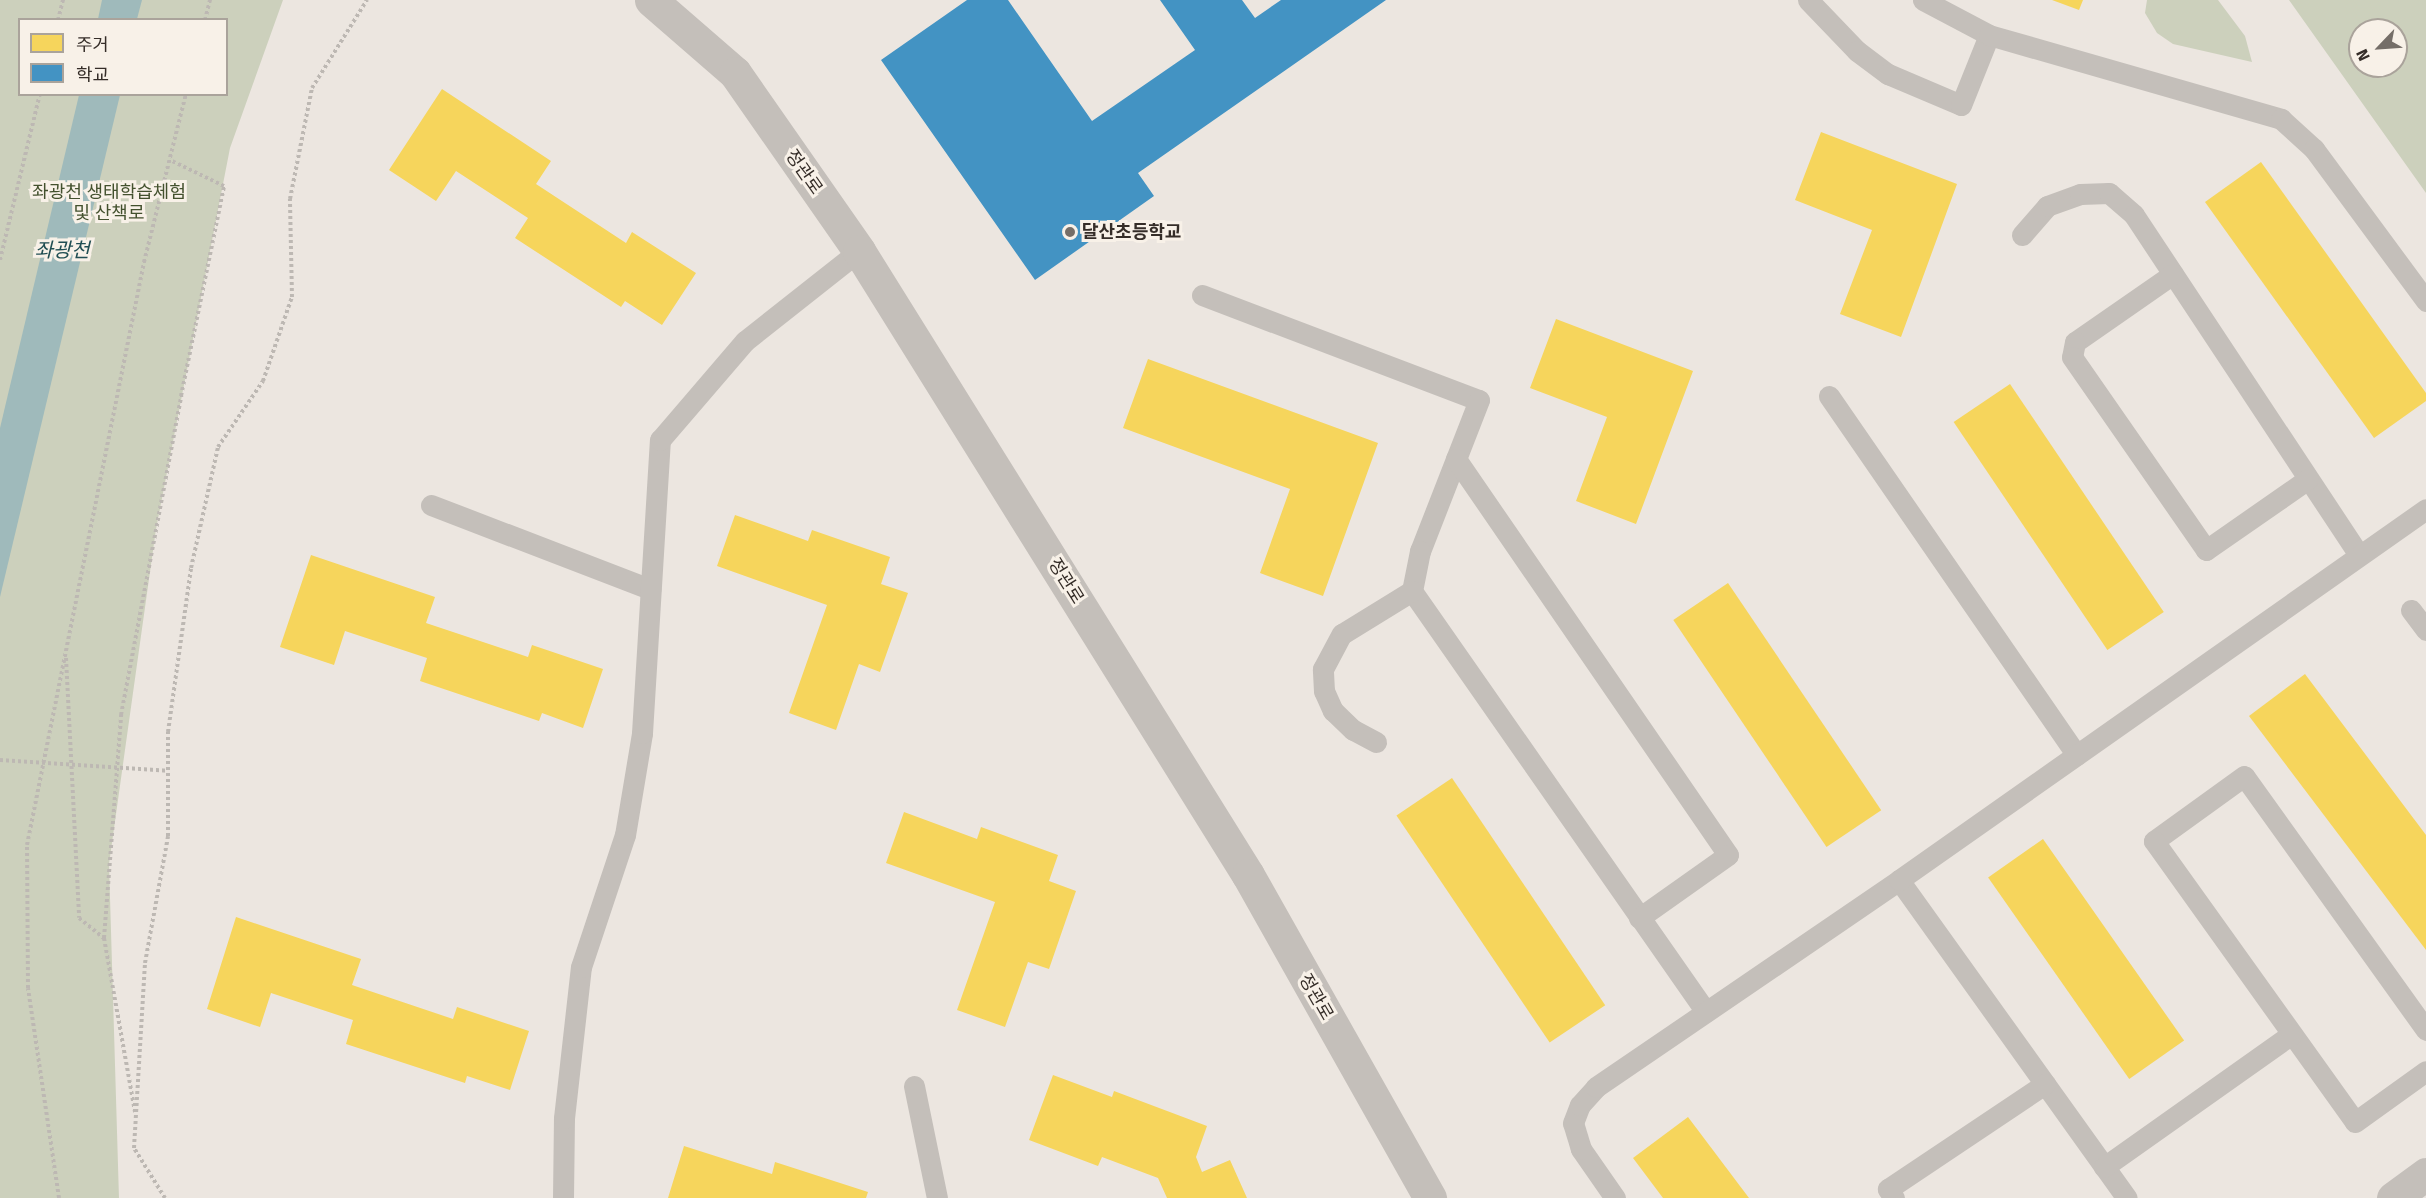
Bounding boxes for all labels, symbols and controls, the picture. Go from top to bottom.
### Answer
legend [18,18,228,96]
north arrow [2348,18,2408,78]
text: 주거 [76,34,109,56]
text: N [2352,46,2374,64]
text: 학교 [76,64,109,86]
street label: 정관로 [781,145,827,199]
park label: 좌광천 생태학습체험 및 산책로 [32,182,186,224]
place label: 달산초등학교 [1082,221,1181,243]
marker: 달산초등학교 [1063,225,1077,239]
water label: 좌광천 [34,238,90,262]
street label: 정관로 [1044,554,1088,608]
street label: 정관로 [1294,970,1338,1024]

